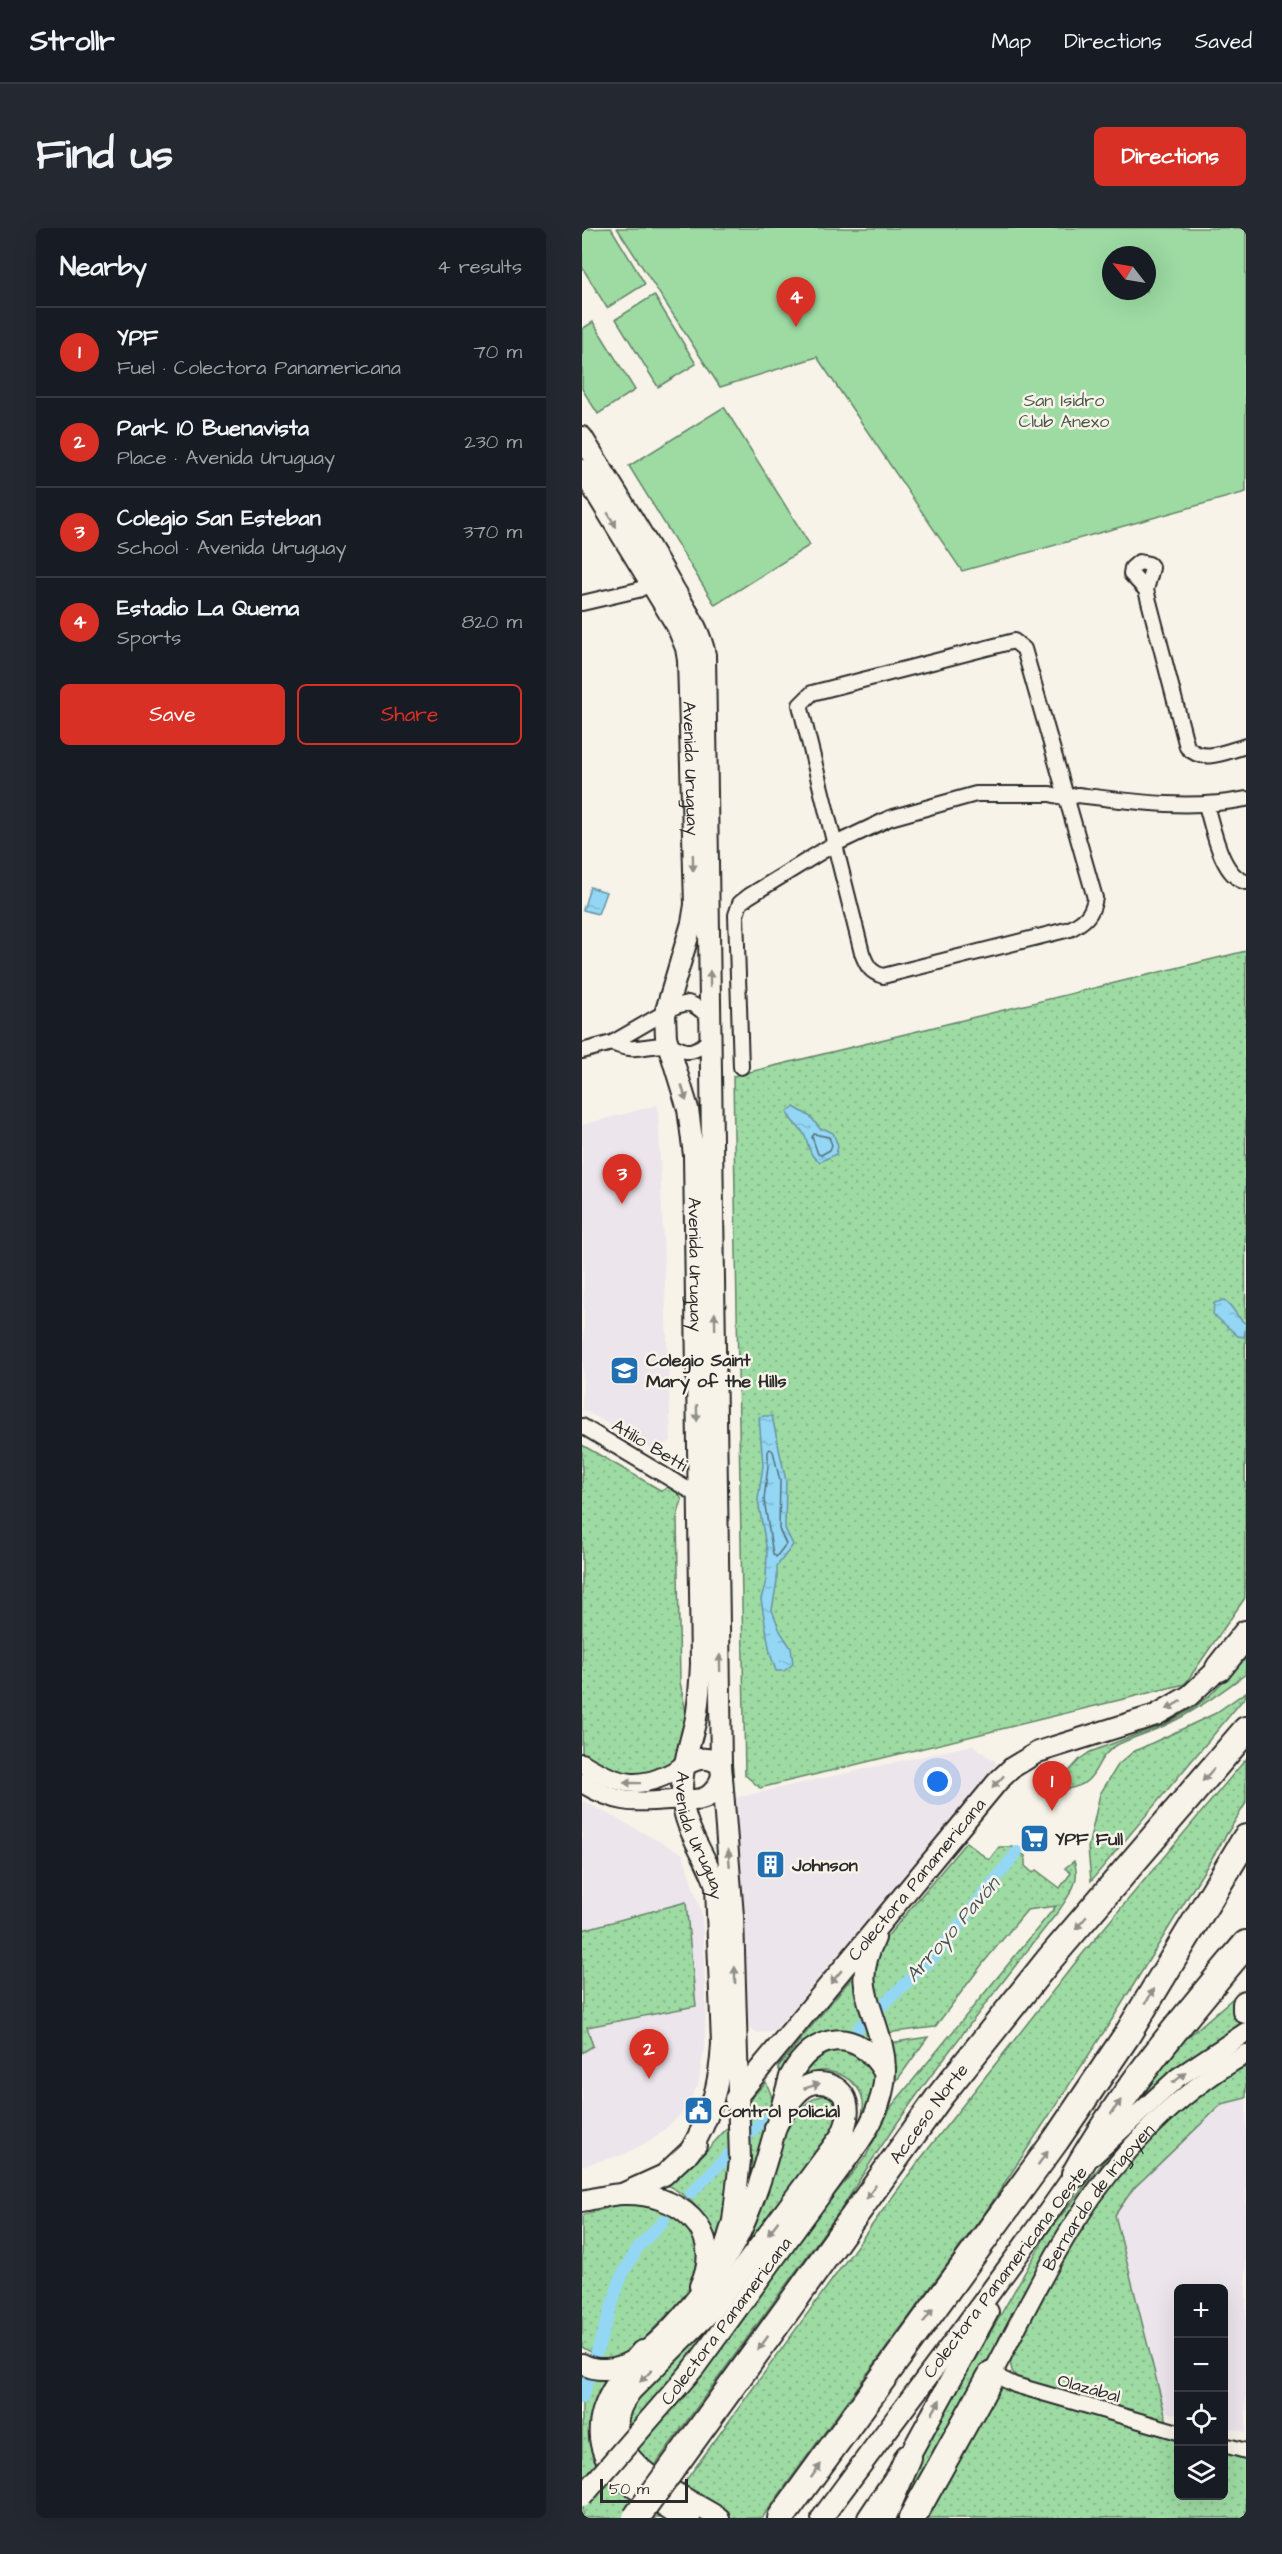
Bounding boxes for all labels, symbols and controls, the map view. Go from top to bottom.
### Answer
text: Strollr [30,22,115,61]
text: Map [991,27,1031,56]
text: Directions [1064,27,1162,56]
text: Saved [1195,27,1252,56]
text: Find us [36,127,173,185]
button: Directions [1094,127,1246,186]
north arrow [1102,246,1156,300]
text: Nearby [60,249,147,285]
text: 4 results [437,253,522,281]
pin: 4 [776,278,816,327]
text: YPF [117,323,158,354]
text: 1 [78,338,81,366]
text: 70 m [474,338,522,366]
text: Fuel · Colectora Panamericana [117,354,401,382]
park label: San Isidro Club Anexo [1019,388,1109,434]
text: Park 10 Buenavista [117,413,309,444]
text: 2 [74,428,85,456]
text: 230 m [464,428,522,456]
text: Place · Avenida Uruguay [117,444,335,472]
text: Colegio San Esteban [117,503,321,534]
one-way arrow [607,512,618,528]
text: 3 [74,518,85,546]
text: 370 m [463,518,522,546]
text: School · Avenida Uruguay [117,534,346,562]
text: Estadio La Quema [117,593,299,624]
text: 4 [73,608,86,636]
text: 820 m [461,608,522,636]
text: Sports [117,624,181,652]
button: Save [60,684,285,745]
button: Share [297,684,522,745]
street label: Avenida Uruguay [676,701,705,836]
one-way arrow [688,853,698,872]
one-way arrow [706,970,715,989]
one-way arrow [679,1084,689,1102]
pin: 3 [602,1154,642,1204]
street label: Avenida Uruguay [682,1197,708,1332]
one-way arrow [710,1312,720,1331]
place label: Colegio Saint Mary of the Hills [646,1348,787,1395]
school or university icon: Colegio Saint Mary of the Hills [609,1354,641,1386]
one-way arrow [692,1403,702,1422]
street label: Atilio Betti [607,1413,693,1478]
one-way arrow [715,1653,724,1672]
one-way arrow [1166,1700,1182,1711]
pin: 1 [1032,1762,1072,1811]
your location [923,1767,952,1796]
one-way arrow [1202,1767,1215,1782]
street label: Avenida Uruguay [669,1770,728,1900]
one-way arrow [991,1775,1005,1790]
one-way arrow [622,1778,641,1788]
street label: Colectora Panamericana [842,1793,992,1966]
supermarket icon: YPF Full [1018,1823,1050,1855]
place label: YPF Full [1055,1827,1123,1852]
one-way arrow [724,1848,733,1867]
building icon: Johnson [755,1849,787,1881]
place label: Johnson [791,1853,858,1878]
water label: Arroyo Pavón [899,1870,1008,1989]
one-way arrow [1075,1915,1088,1930]
one-way arrow [730,1965,740,1984]
one-way arrow [830,1969,843,1984]
one-way arrow [1145,1988,1156,2004]
pin: 2 [630,2030,668,2079]
street label: Acceso Norte [884,2058,974,2169]
one-way arrow [1171,2071,1187,2084]
one-way arrow [803,2081,821,2090]
public building icon: Control policial [682,2095,714,2127]
place label: Control policial [719,2099,840,2124]
one-way arrow [1110,2099,1122,2115]
street label: Bernardo de Irigoyen [1037,2118,1160,2275]
one-way arrow [1036,2151,1048,2166]
street label: Colectora Panamericana Oeste [917,2161,1094,2383]
one-way arrow [865,2184,877,2200]
one-way arrow [767,2221,779,2236]
street label: Colectora Panamericana [655,2232,798,2410]
map controls [1174,2284,1228,2500]
button: + [1174,2284,1228,2338]
one-way arrow [922,2309,934,2325]
one-way arrow [757,2335,769,2351]
button: − [1174,2338,1228,2392]
street label: Olazábal [1055,2368,1123,2409]
one-way arrow [639,2369,654,2383]
button: locate [1174,2392,1228,2446]
one-way arrow [931,2398,941,2415]
button: layers [1174,2446,1228,2500]
one-way arrow [809,2463,821,2478]
scale bar [600,2476,688,2504]
text: 50 m [609,2478,649,2500]

